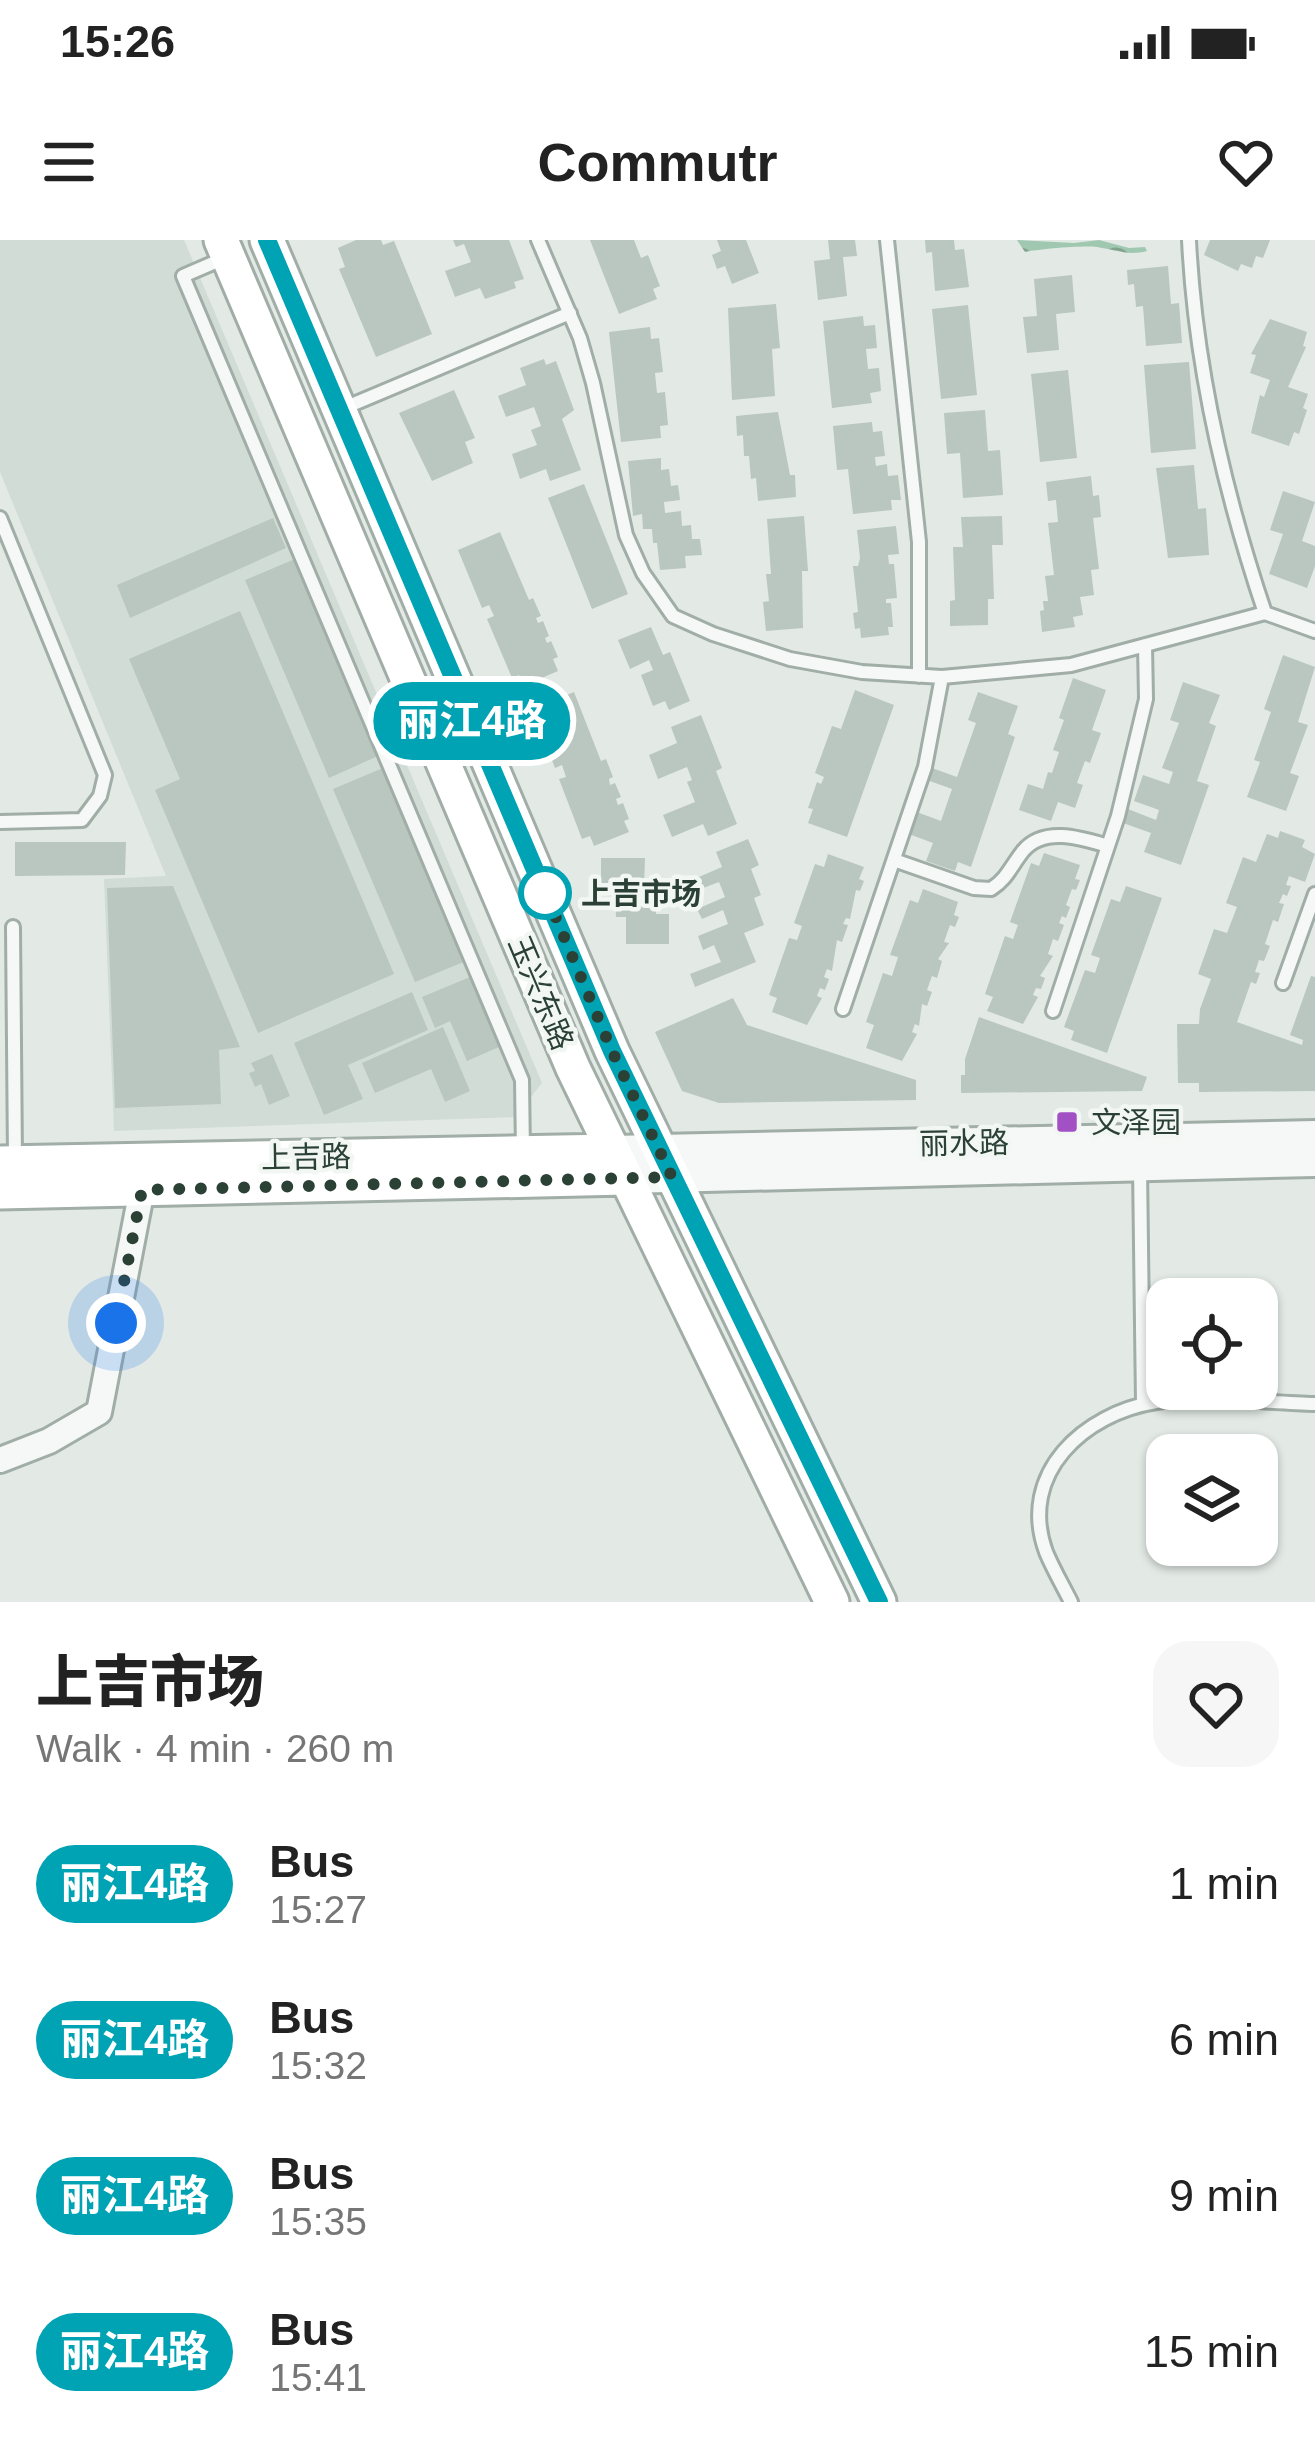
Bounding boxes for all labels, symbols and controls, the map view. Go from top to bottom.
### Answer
text: 15:26 [60,16,175,67]
icon: menu [36,129,102,195]
icon: heart [1213,129,1279,195]
text: Commutr [538,132,778,192]
line badge: 丽江4路 [388,682,556,760]
text: 丽江4路 [397,697,547,744]
marker: 上吉市场 [520,868,570,918]
place label: 上吉市场 [581,877,701,910]
street label: 玉兴东路 [502,931,580,1055]
place label: 文泽园 [1091,1106,1181,1139]
marker: 文泽园 [1054,1109,1080,1135]
street label: 丽水路 [919,1126,1009,1160]
street label: 上吉路 [261,1140,351,1174]
map controls [1146,1278,1278,1566]
button: locate [1146,1278,1278,1410]
your location [86,1293,146,1353]
button: layers [1146,1434,1278,1566]
button: heart [1153,1641,1279,1767]
text: 上吉市场 [36,1650,264,1714]
text: Walk · 4 min · 260 m [36,1727,394,1770]
text: Bus [269,1836,354,1887]
text: 1 min [1169,1858,1279,1909]
text: 丽江4路 [60,1860,209,1907]
text: 15:27 [269,1888,367,1931]
text: Bus [269,1992,354,2043]
text: 6 min [1169,2014,1279,2065]
text: 丽江4路 [60,2016,209,2063]
text: 15:32 [269,2044,367,2087]
text: Bus [269,2148,354,2199]
text: 9 min [1169,2170,1279,2221]
text: 丽江4路 [60,2172,209,2219]
text: 15:35 [269,2200,367,2243]
text: Bus [269,2304,354,2355]
text: 15 min [1144,2326,1279,2377]
text: 丽江4路 [60,2328,209,2375]
text: 15:41 [269,2356,367,2399]

